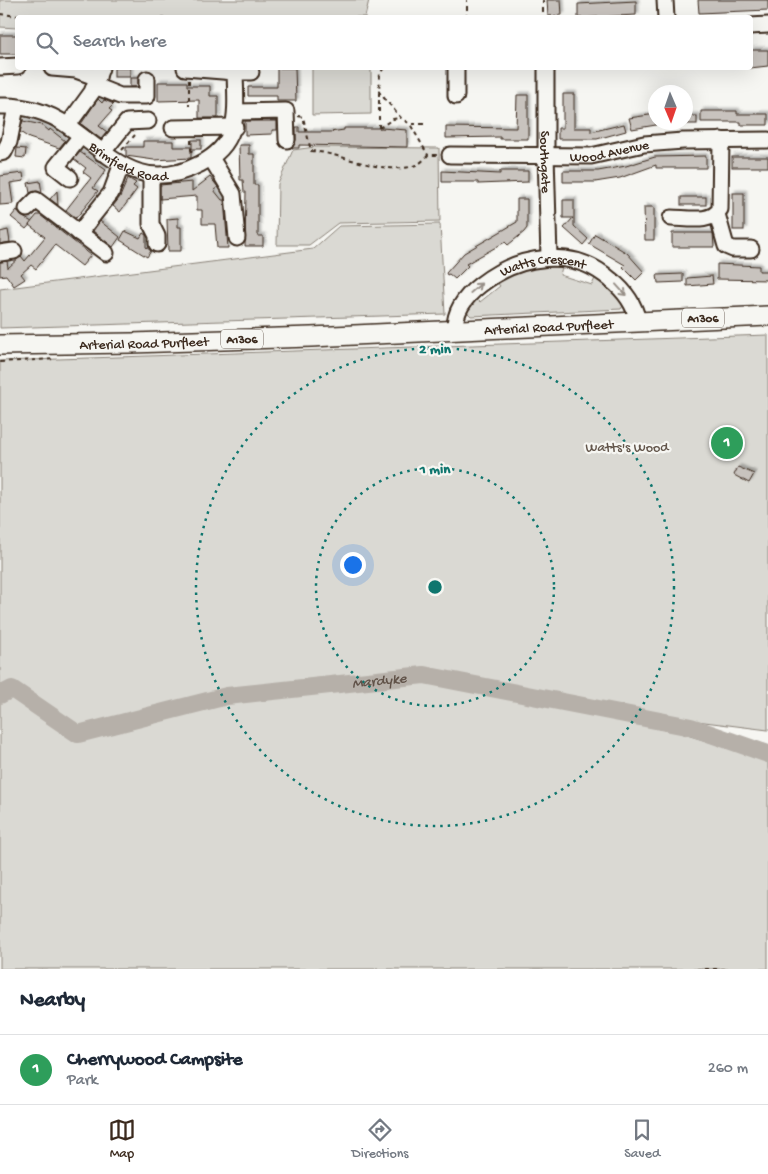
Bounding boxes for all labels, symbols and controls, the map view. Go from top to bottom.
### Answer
search box [15,15,753,70]
icon: search [33,29,61,57]
text: Search here [73,31,167,54]
north arrow [648,85,693,130]
street label: Southgate [535,131,553,194]
street label: Brimfield Road [84,138,170,186]
street label: Wood Avenue [570,138,650,167]
street label: Watts Crescent [498,252,589,282]
one-way arrow [470,283,483,294]
one-way arrow [615,283,627,296]
road number: A1306 [682,308,724,328]
street label: Arterial Road Purfleet [484,317,615,340]
road number: A1306 [221,329,263,348]
street label: Arterial Road Purfleet [79,334,210,355]
text: 2 min [419,341,452,359]
pin: 1 [711,424,743,462]
park label: Watts's Wood [586,440,670,457]
text: 1 min [419,461,451,479]
your location [340,552,366,578]
centre of rings [426,578,444,596]
water label: Mardyke [351,670,409,694]
text: Nearby [20,989,85,1014]
text: Cherrywood Campsite [67,1049,243,1072]
text: 1 [33,1060,39,1079]
text: 260 m [708,1060,748,1079]
text: Park [67,1072,98,1091]
tab: Map [108,1116,136,1163]
tab: Directions [352,1116,409,1163]
tab: Saved [624,1116,660,1163]

